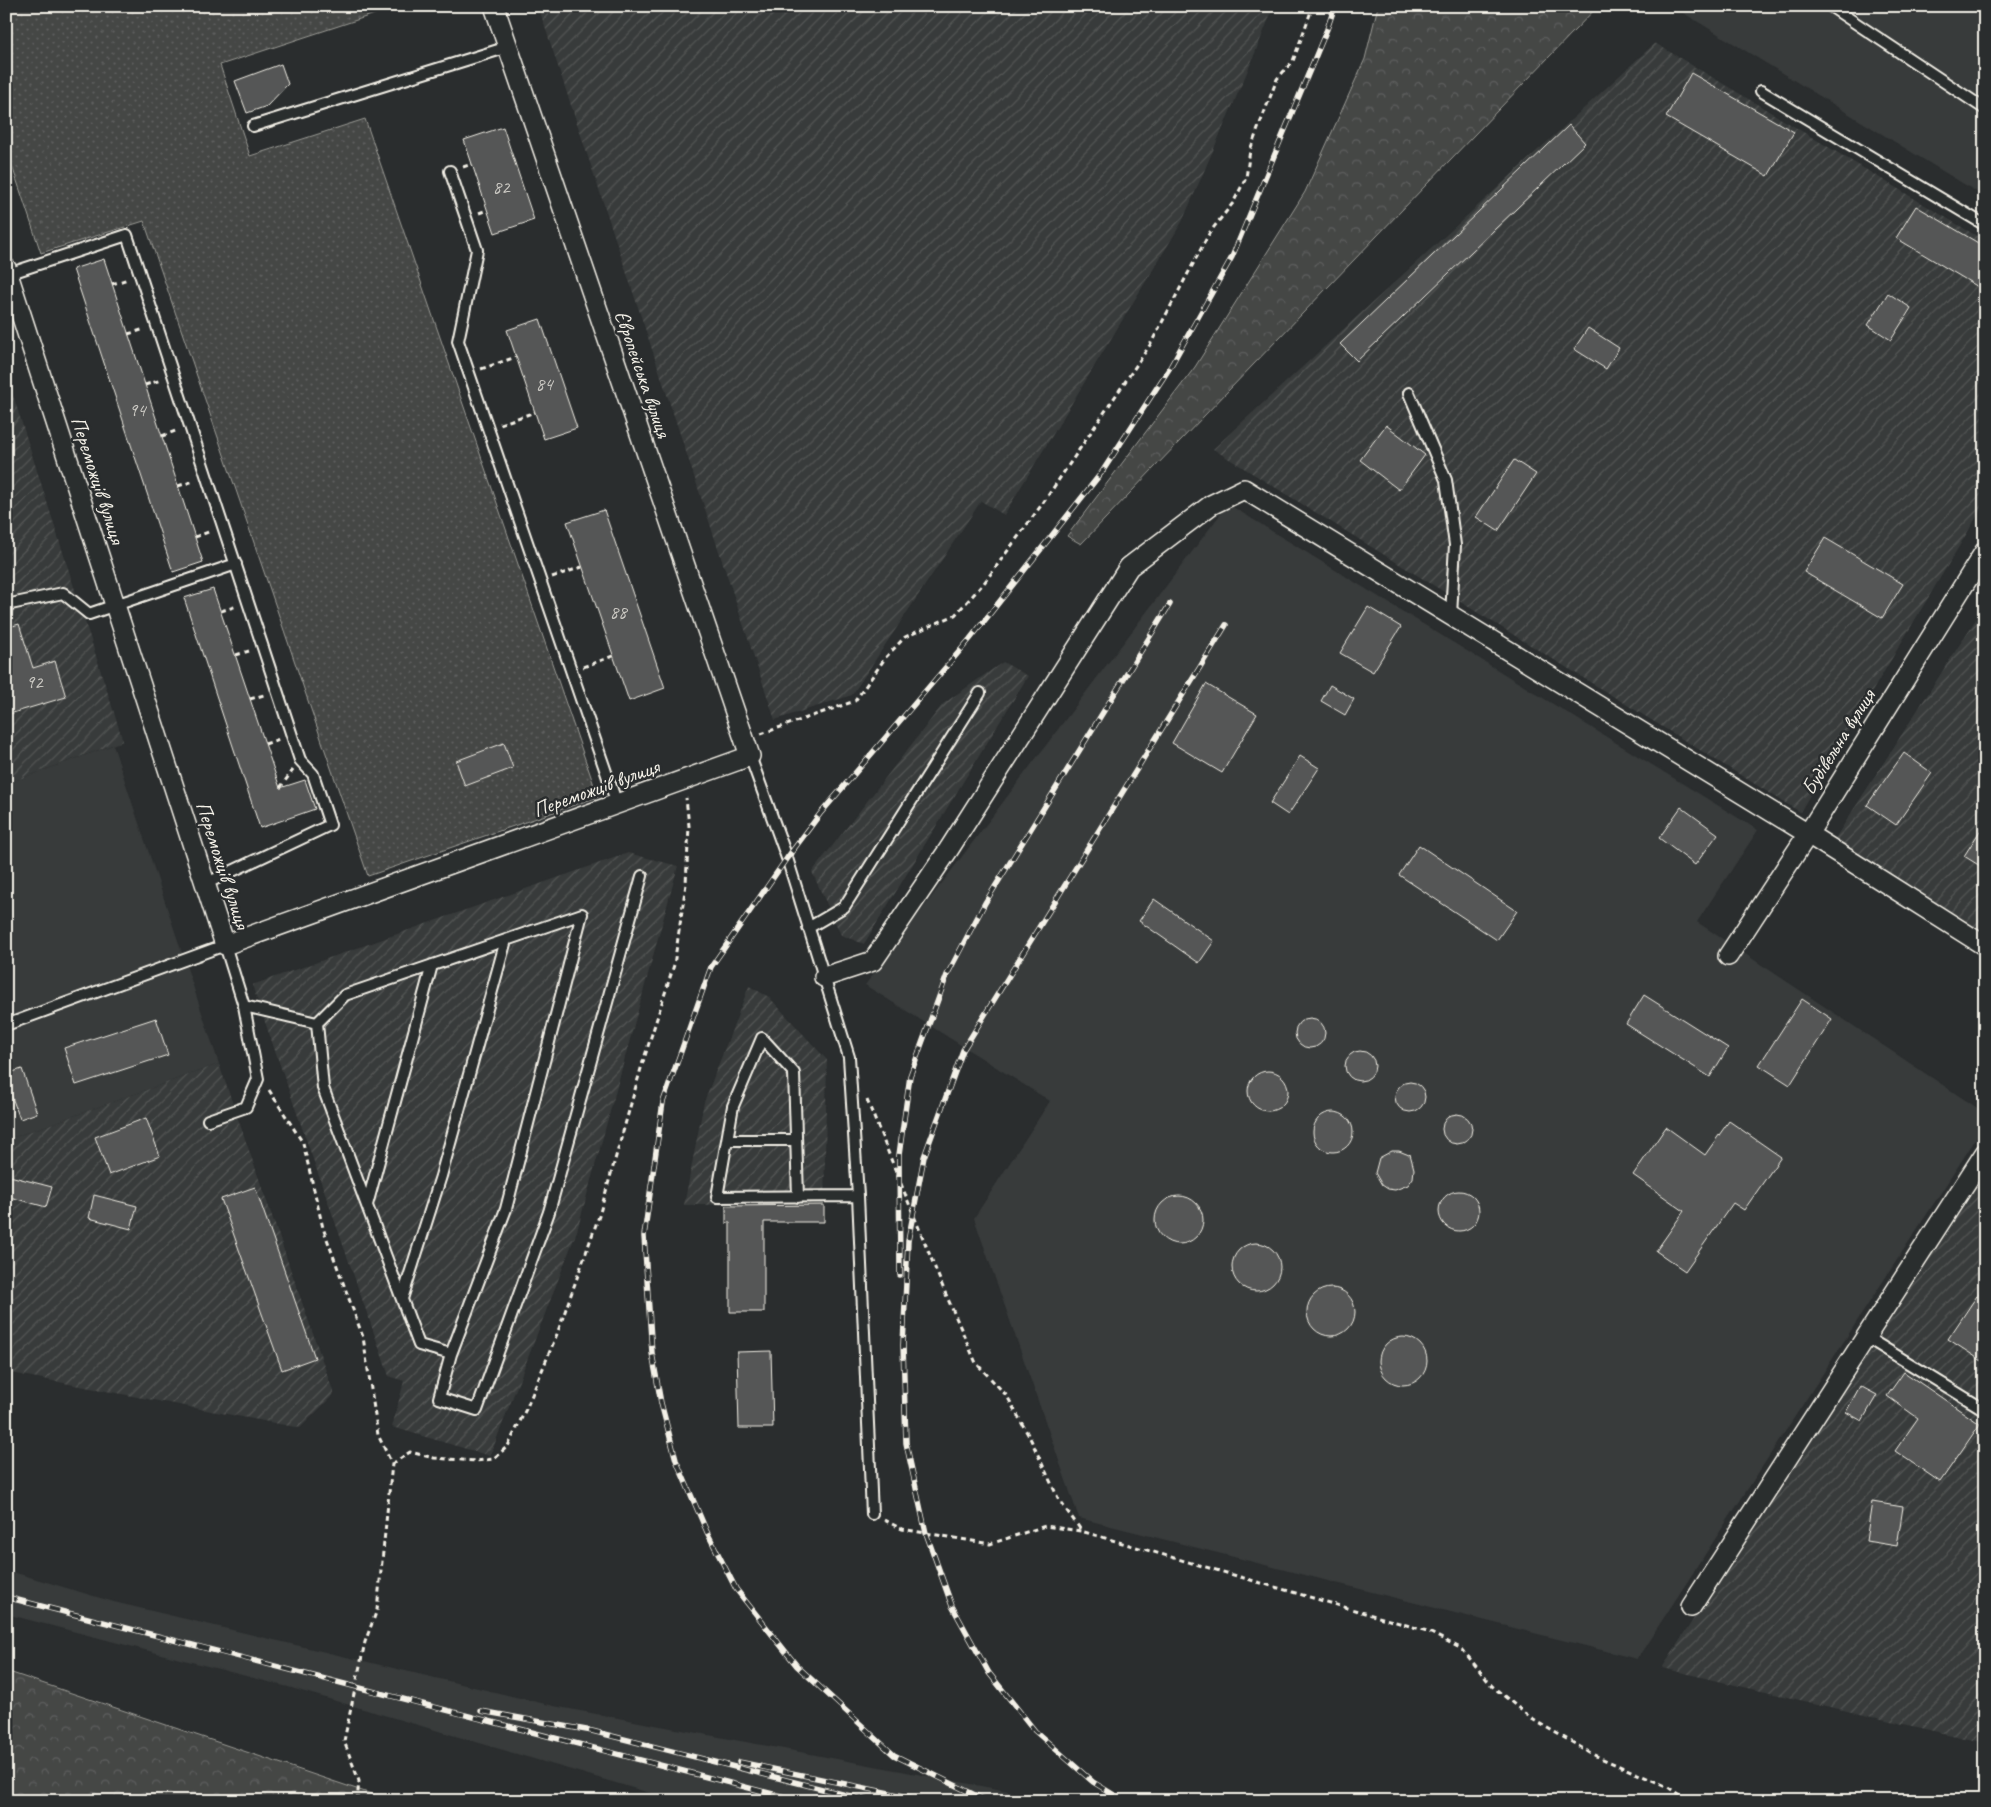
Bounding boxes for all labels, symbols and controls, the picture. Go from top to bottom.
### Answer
house number: 82 [492,175,511,199]
street label: Європейська вулиця [609,307,677,442]
house number: 84 [535,372,555,396]
house number: 94 [128,398,148,422]
street label: Переможців вулиця [65,413,131,549]
house number: 88 [609,600,629,624]
house number: 92 [25,670,44,694]
street label: Будівельна вулиця [1795,683,1881,800]
street label: Переможців вулиця [529,753,664,823]
street label: Переможців вулиця [190,798,256,934]

